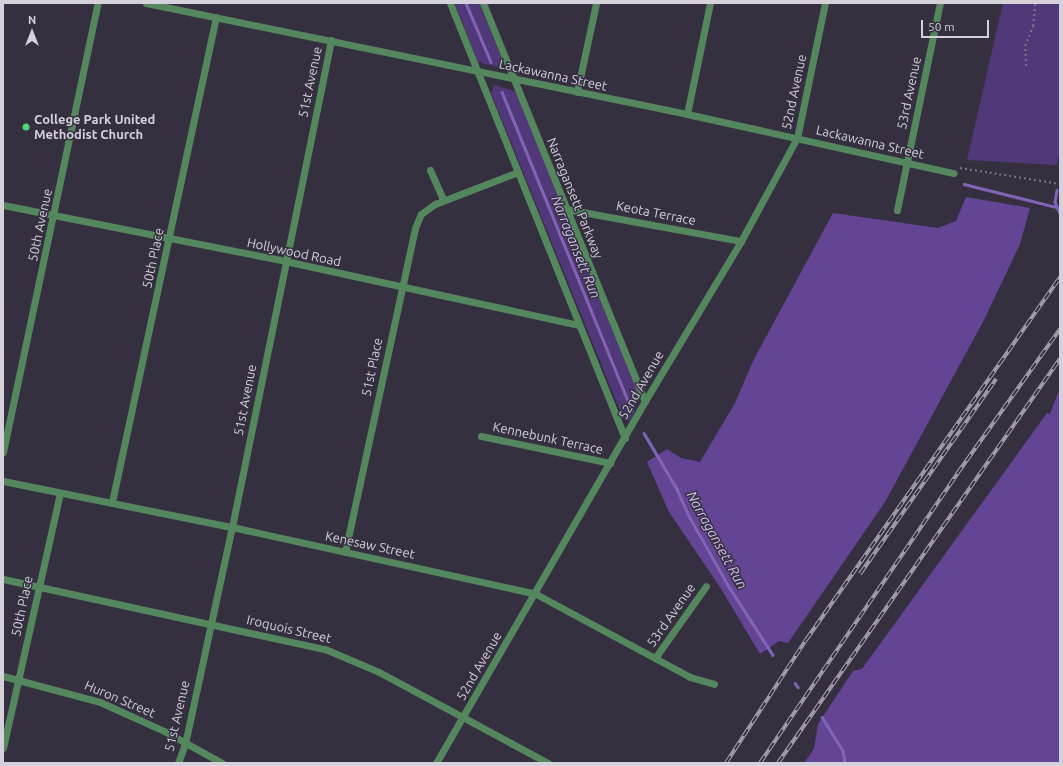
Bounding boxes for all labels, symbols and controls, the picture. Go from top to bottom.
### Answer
north arrow [12,12,52,52]
scale bar [923,12,991,38]
text: N [28,14,36,26]
text: 50 m [928,20,955,33]
street label: 51st Avenue [295,45,325,119]
street label: 52nd Avenue [778,53,810,131]
street label: 53rd Avenue [894,55,924,131]
street label: Lackawanna Street [498,56,608,94]
place label: College Park United Methodist Church [34,112,155,143]
marker: College Park United Methodist Church [21,122,31,132]
street label: Lackawanna Street [815,122,925,162]
street label: Narragansett Parkway [544,135,606,261]
street label: 50th Avenue [25,187,55,263]
water label: Narragansett Run [548,193,604,301]
street label: Keota Terrace [615,198,697,228]
street label: 50th Place [139,226,167,290]
street label: Hollywood Road [246,234,342,270]
street label: 51st Place [358,336,386,398]
street label: 52nd Avenue [615,348,667,422]
street label: 51st Avenue [230,363,260,437]
street label: Kennebunk Terrace [491,419,605,457]
water label: Narragansett Run [683,488,751,592]
street label: Kenesaw Street [324,528,416,562]
street label: 50th Place [8,574,36,638]
street label: 53rd Avenue [643,580,699,650]
street label: Iroquois Street [245,612,333,646]
street label: 52nd Avenue [453,629,505,703]
street label: Huron Street [82,677,158,721]
street label: 51st Avenue [161,679,193,753]

